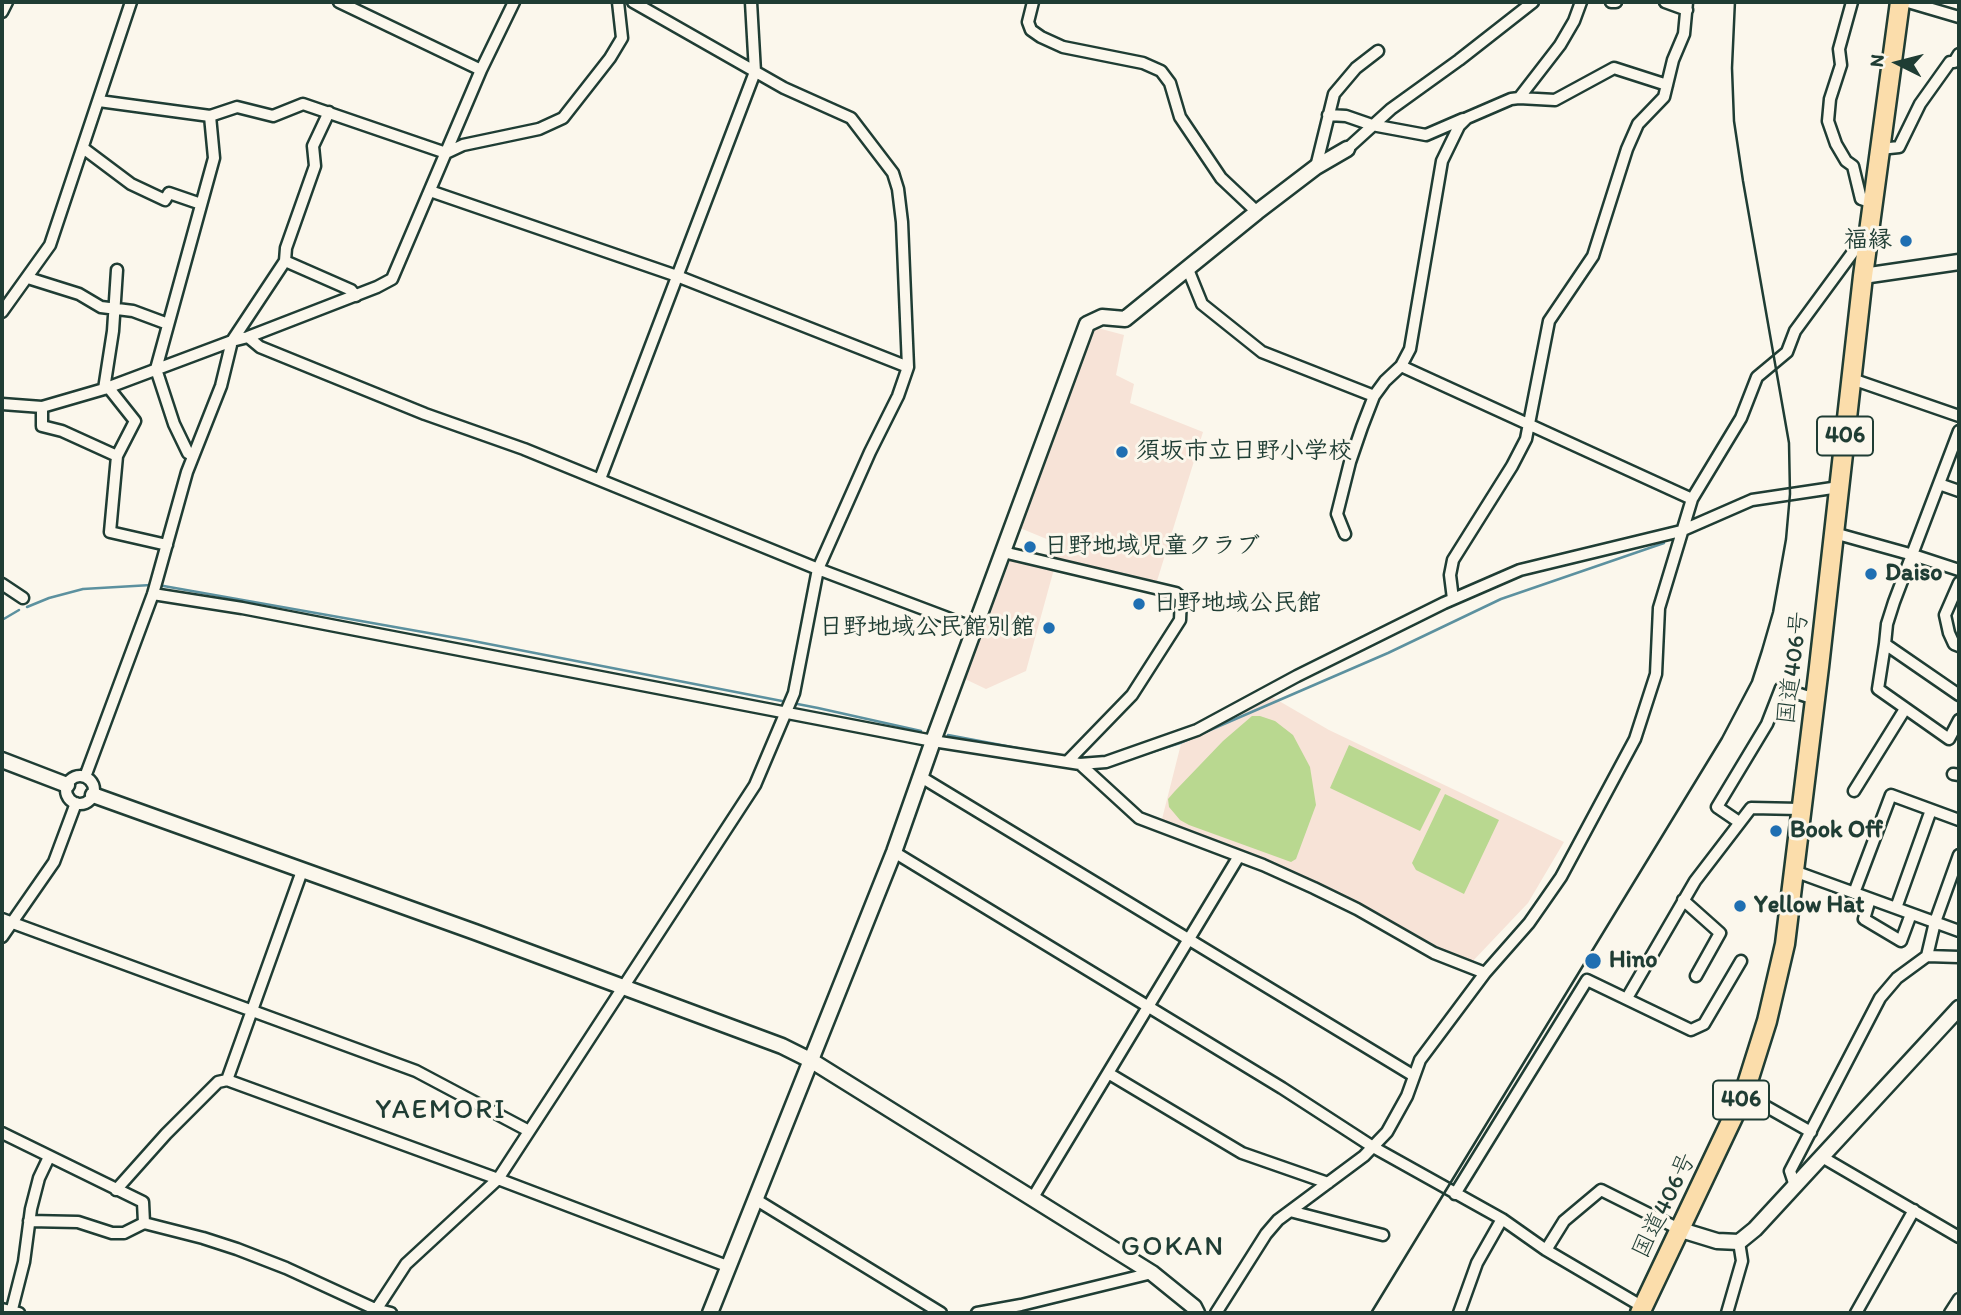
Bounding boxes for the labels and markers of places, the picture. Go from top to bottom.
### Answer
place label: 福縁 [1844,227,1892,255]
marker: 福縁 [1898,233,1914,249]
place label: 須坂市立日野小学校 [1136,438,1352,466]
marker: 須坂市立日野小学校 [1114,444,1130,460]
place label: 日野地域児童クラブ [1044,533,1260,561]
marker: 日野地域児童クラブ [1022,539,1038,555]
place label: Daiso [1885,560,1942,588]
marker: Daiso [1863,566,1879,582]
place label: 日野地域公民館 [1153,590,1321,618]
marker: 日野地域公民館 [1131,596,1147,612]
place label: 日野地域公民館別館 [819,614,1035,642]
marker: 日野地域公民館別館 [1041,620,1057,636]
place label: Book Off [1790,817,1883,845]
marker: Book Off [1768,823,1784,839]
place label: Yellow Hat [1754,892,1865,920]
marker: Yellow Hat [1732,898,1748,914]
place label: Hino [1609,947,1658,975]
marker: Hino [1583,951,1603,971]

